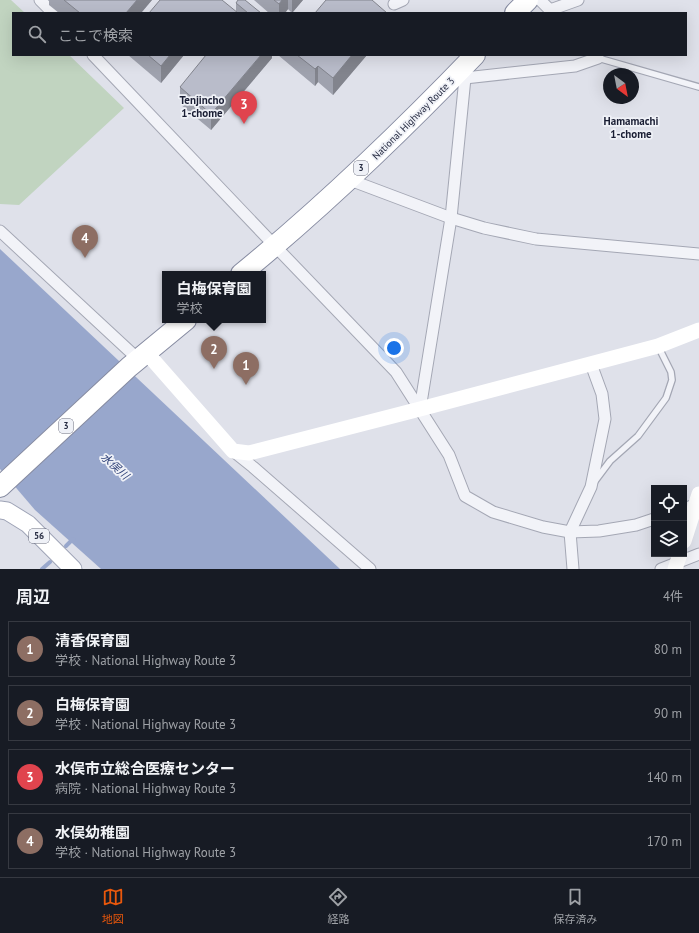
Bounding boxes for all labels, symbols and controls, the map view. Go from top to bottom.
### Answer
search box [12,12,687,56]
icon: search [26,23,48,45]
text: ここで検索 [58,26,133,45]
north arrow [603,68,639,104]
street label: National Highway Route 3 [369,74,457,162]
pin: 3 [231,91,257,124]
district label: Tenjincho 1-chome [180,93,225,120]
district label: Hamamachi 1-chome [604,114,659,141]
road number: 3 [354,161,368,175]
pin: 4 [72,225,98,258]
popup [162,271,266,323]
text: 白梅保育園 [176,279,252,298]
text: 学校 [176,300,203,317]
pin: 2 [201,336,227,369]
your location [384,338,404,358]
pin: 1 [233,352,259,385]
road number: 3 [59,419,73,433]
water label: 水俣川 [98,450,133,483]
map controls [651,485,687,557]
button: locate [651,485,687,521]
button: layers [651,521,687,557]
road number: 56 [29,529,49,543]
text: 周辺 [16,586,50,608]
text: 4件 [663,588,683,605]
text: 清香保育園 [55,631,130,650]
text: 1 [26,641,34,658]
text: 80 m [654,641,682,658]
text: 学校 · National Highway Route 3 [55,652,236,669]
text: 白梅保育園 [55,695,130,714]
text: 2 [26,705,34,722]
text: 90 m [654,705,682,722]
text: 学校 · National Highway Route 3 [55,716,236,733]
text: 水俣市立総合医療センター [55,759,235,778]
text: 3 [26,769,34,786]
text: 140 m [647,769,682,786]
text: 病院 · National Highway Route 3 [55,780,236,797]
text: 水俣幼稚園 [55,823,130,842]
text: 4 [26,833,34,850]
text: 170 m [647,833,682,850]
text: 学校 · National Highway Route 3 [55,844,236,861]
tab: 地図 [102,886,124,926]
tab: 経路 [327,886,349,926]
tab: 保存済み [553,886,597,926]

